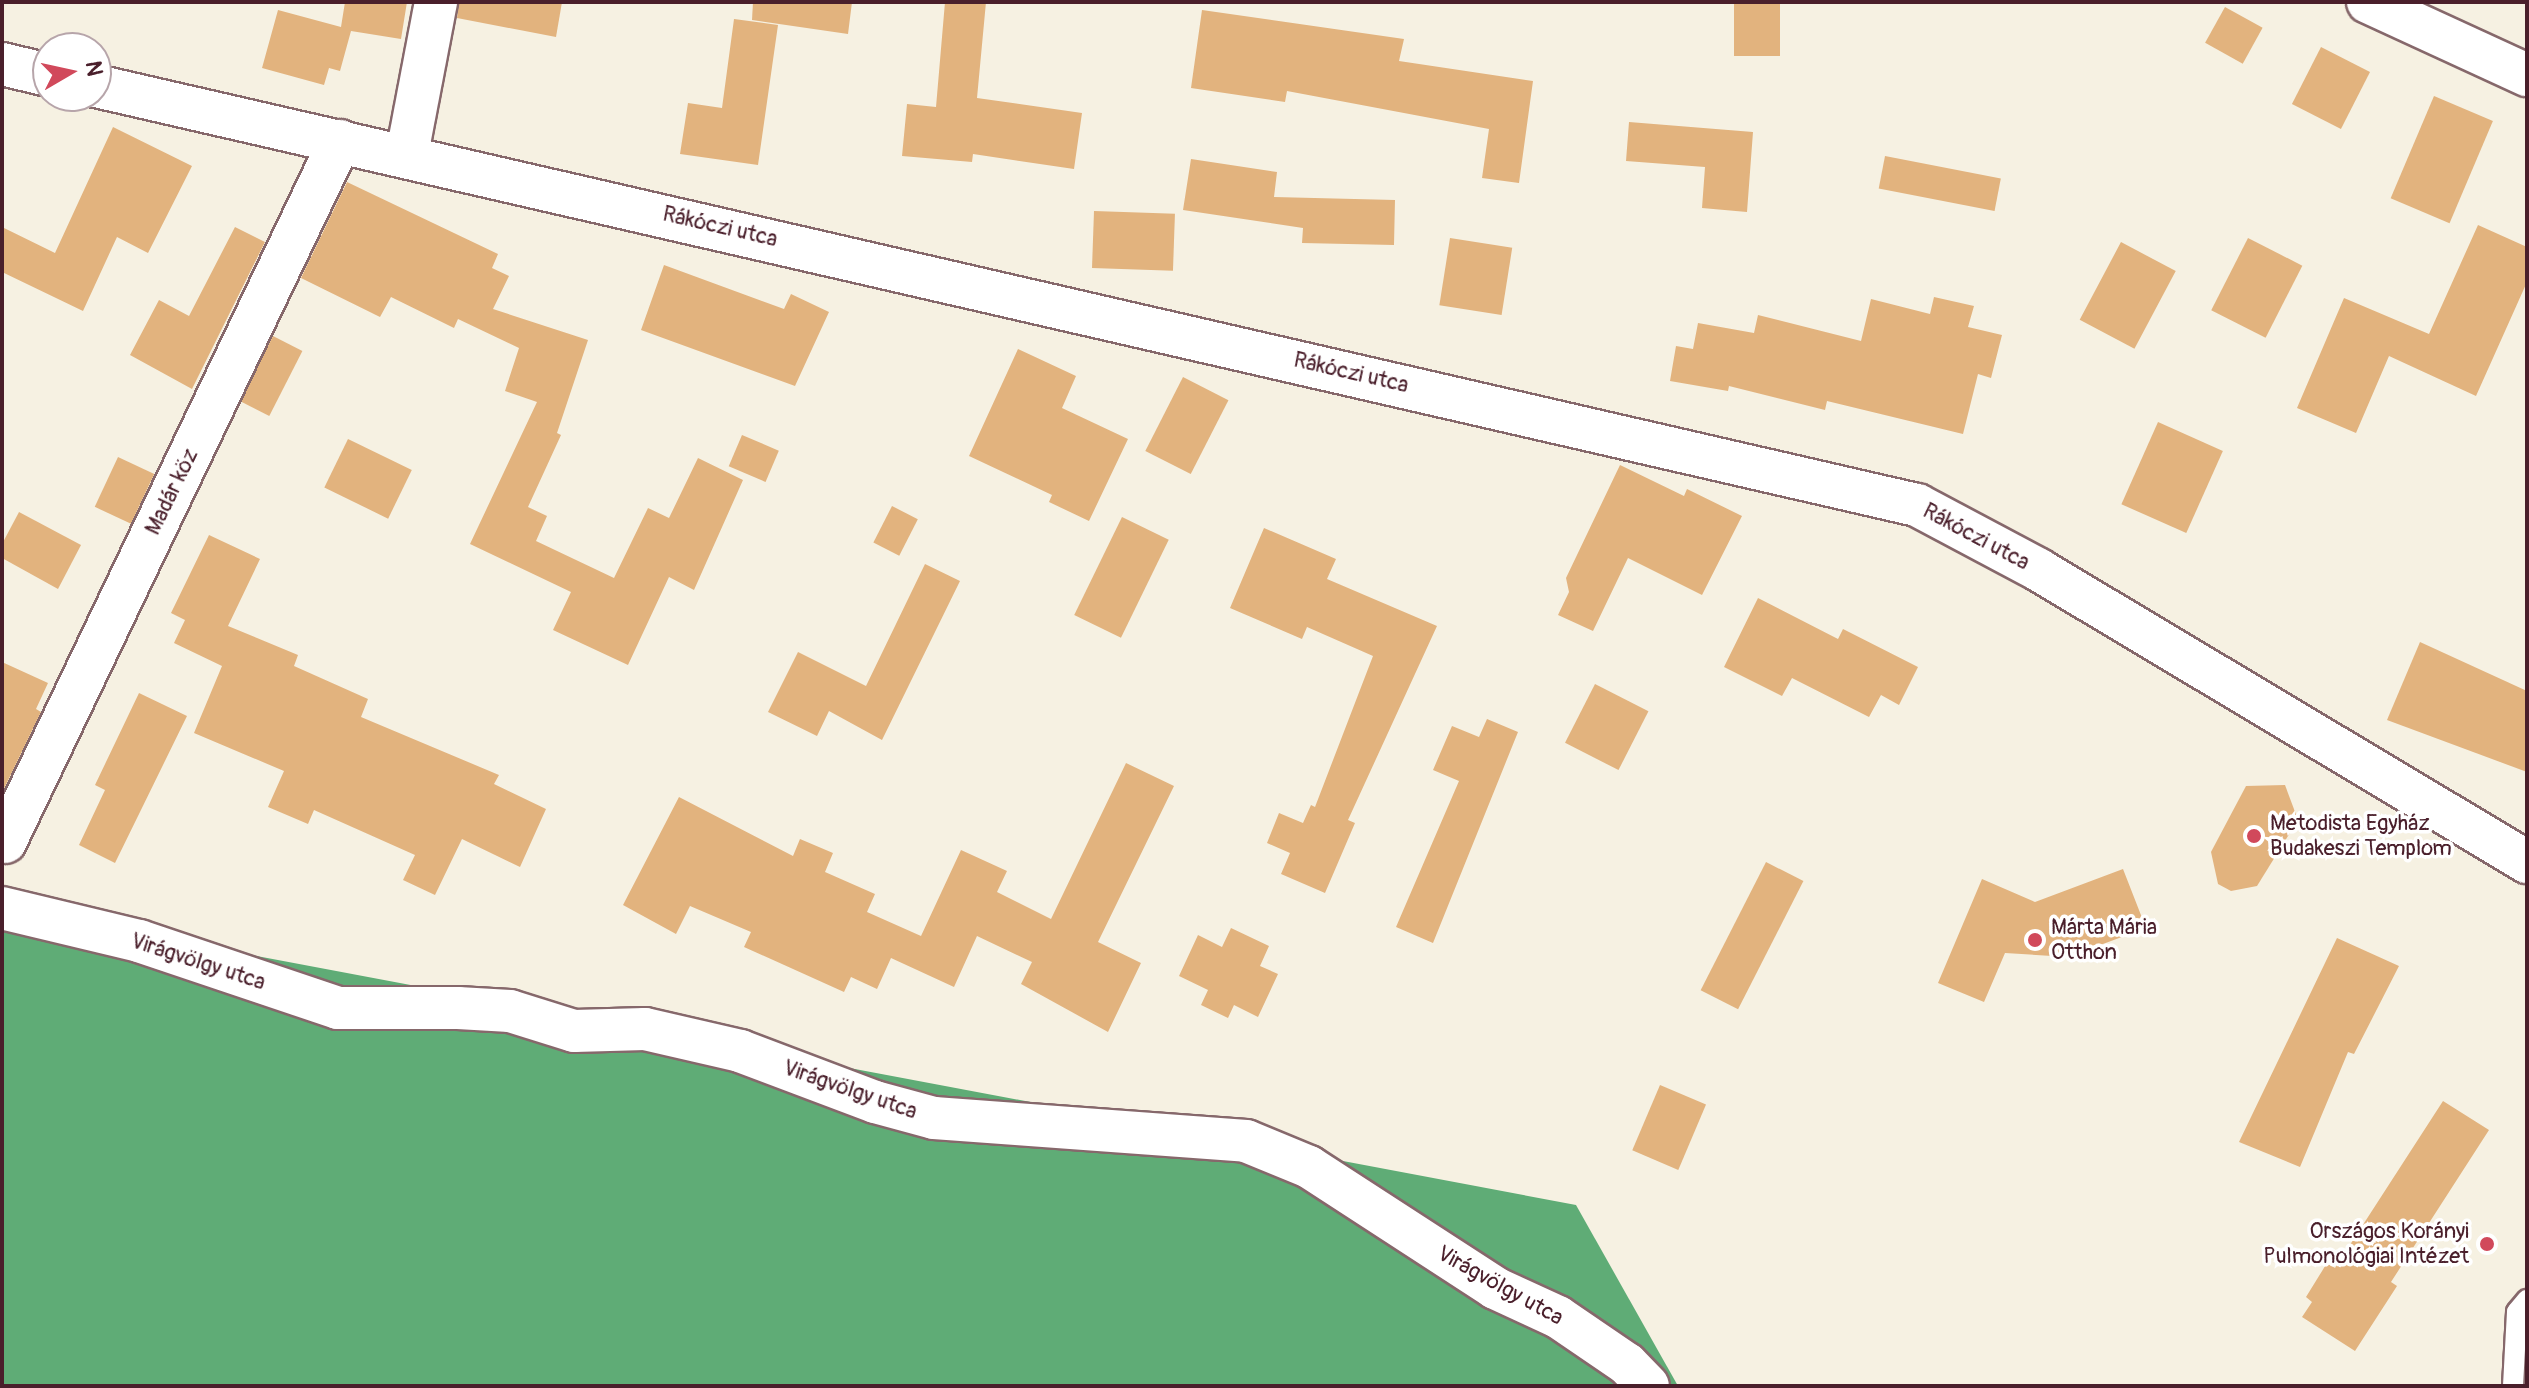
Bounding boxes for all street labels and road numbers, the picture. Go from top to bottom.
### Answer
street label: Rákóczi utca [660,201,780,253]
street label: Rákóczi utca [1291,347,1411,399]
street label: Madár köz [140,445,204,539]
street label: Rákóczi utca [1918,498,2034,576]
street label: Virágvölgy utca [127,928,269,996]
street label: Virágvölgy utca [780,1055,920,1125]
street label: Virágvölgy utca [1432,1241,1568,1331]

